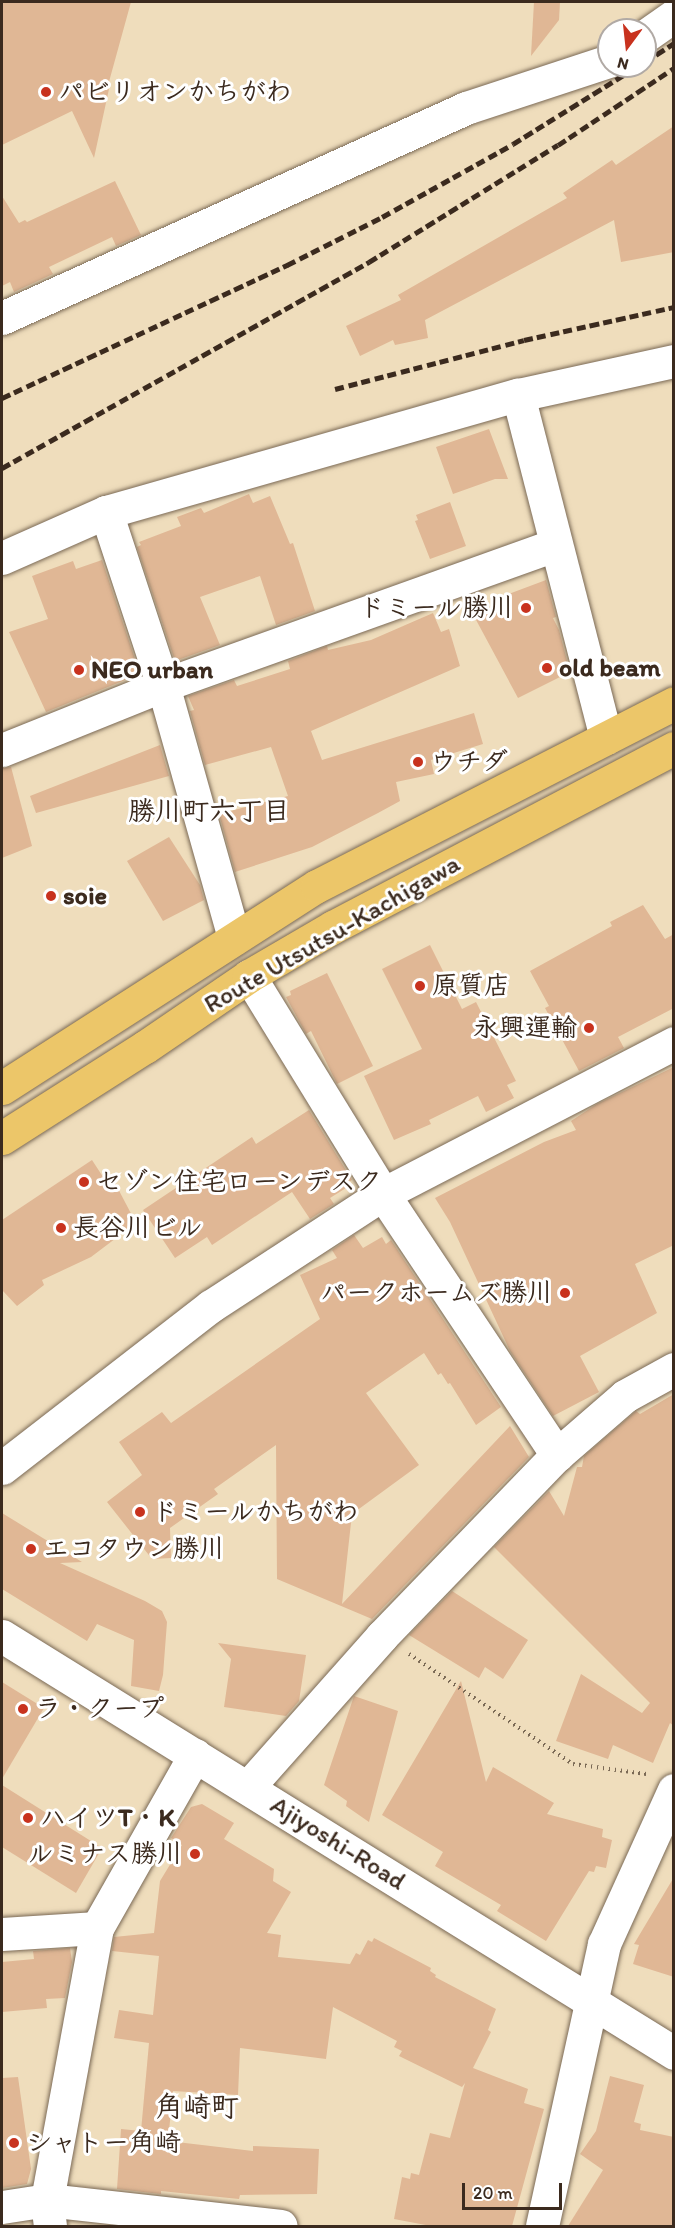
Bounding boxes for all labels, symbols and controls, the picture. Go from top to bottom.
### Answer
north arrow [597,18,657,78]
text: N [615,53,630,75]
place label: パビリオンかちがわ [58,76,292,108]
marker: パビリオンかちがわ [39,85,53,99]
place label: ドミール勝川 [358,592,514,624]
marker: ドミール勝川 [519,601,533,615]
place label: old beam [559,652,659,684]
place label: NEO urban [91,654,213,686]
marker: old beam [540,661,554,675]
marker: NEO urban [72,663,86,677]
place label: ウチダ [430,746,508,778]
marker: ウチダ [411,755,425,769]
district label: 勝川町六丁目 [128,795,290,827]
street label: Route Utsutsu-Kachigawa [199,848,465,1020]
place label: soie [63,880,107,912]
marker: soie [44,889,58,903]
place label: 原質店 [432,970,510,1002]
marker: 原質店 [413,979,427,993]
place label: 永興運輸 [473,1012,577,1044]
marker: 永興運輸 [582,1021,596,1035]
place label: セゾン住宅ローンデスク [96,1166,382,1198]
marker: セゾン住宅ローンデスク [77,1175,91,1189]
place label: 長谷川ビル [73,1212,203,1244]
marker: 長谷川ビル [54,1221,68,1235]
place label: パークホームズ勝川 [319,1277,553,1309]
marker: パークホームズ勝川 [558,1286,572,1300]
place label: ドミールかちがわ [152,1496,360,1528]
marker: ドミールかちがわ [133,1505,147,1519]
place label: エコタウン勝川 [43,1533,225,1565]
marker: エコタウン勝川 [24,1542,38,1556]
place label: ラ・クープ [35,1693,165,1725]
marker: ラ・クープ [16,1702,30,1716]
street label: Ajiyoshi-Road [265,1789,411,1897]
place label: ハイツT・K [40,1802,175,1834]
marker: ハイツT・K [21,1811,35,1825]
place label: ルミナス勝川 [27,1838,183,1870]
marker: ルミナス勝川 [188,1847,202,1861]
district label: 角崎町 [155,2089,239,2123]
place label: シャトー角崎 [26,2127,182,2159]
marker: シャトー角崎 [7,2136,21,2150]
scale bar [465,2171,566,2209]
text: 20 m [473,2182,513,2204]

